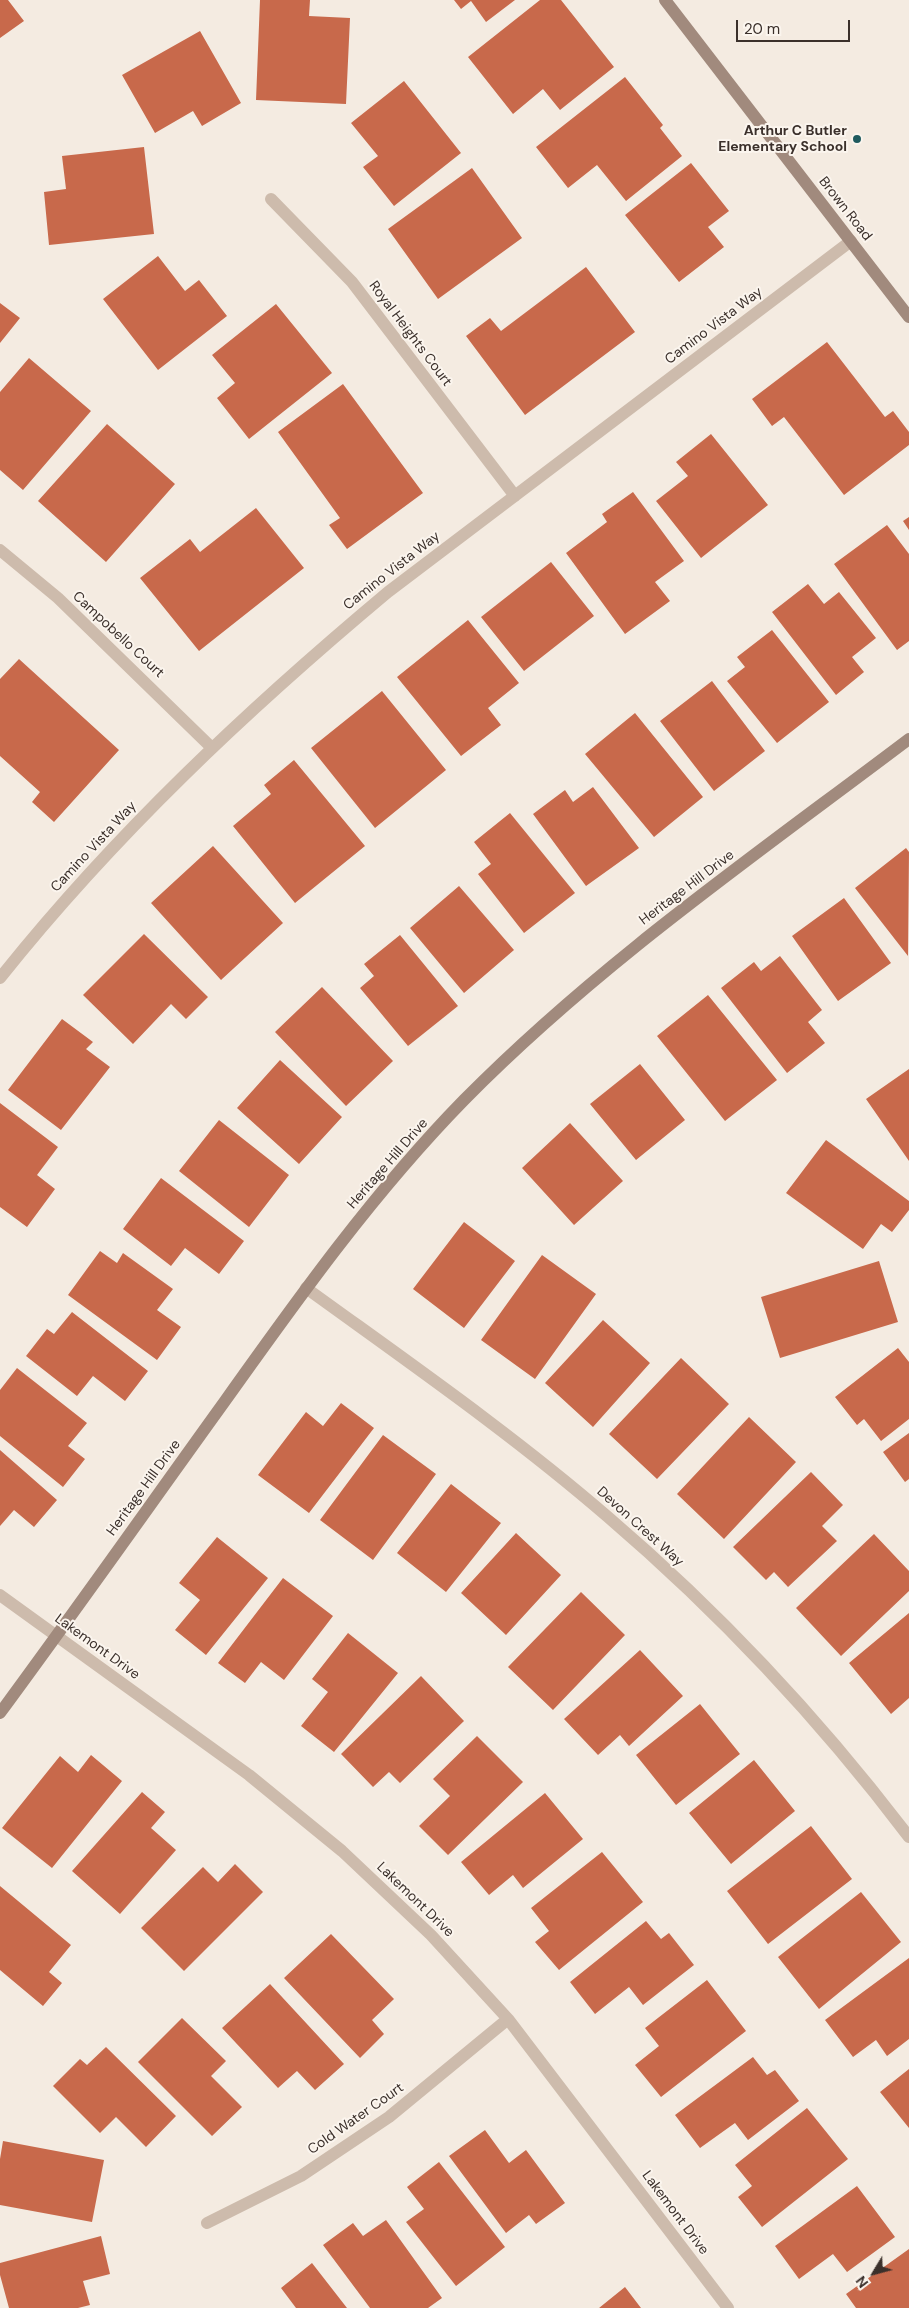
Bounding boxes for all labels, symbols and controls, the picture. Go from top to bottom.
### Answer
scale bar [739,10,853,42]
text: 20 m [744,19,780,39]
place label: Arthur C Butler Elementary School [718,123,847,156]
marker: Arthur C Butler Elementary School [851,133,863,145]
street label: Brown Road [815,174,875,244]
street label: Royal Heights Court [365,278,455,390]
street label: Camino Vista Way [662,284,766,368]
street label: Camino Vista Way [340,528,444,614]
street label: Campobello Court [69,588,167,682]
street label: Camino Vista Way [48,798,140,896]
street label: Heritage Hill Drive [636,847,738,929]
street label: Heritage Hill Drive [344,1115,432,1213]
street label: Heritage Hill Drive [104,1437,184,1539]
street label: Devon Crest Way [593,1484,687,1570]
street label: Lakemont Drive [51,1611,143,1683]
street label: Lakemont Drive [373,1859,457,1941]
street label: Cold Water Court [305,2080,407,2158]
street label: Lakemont Drive [638,2168,712,2258]
north arrow [849,2248,899,2298]
text: N [852,2273,872,2292]

